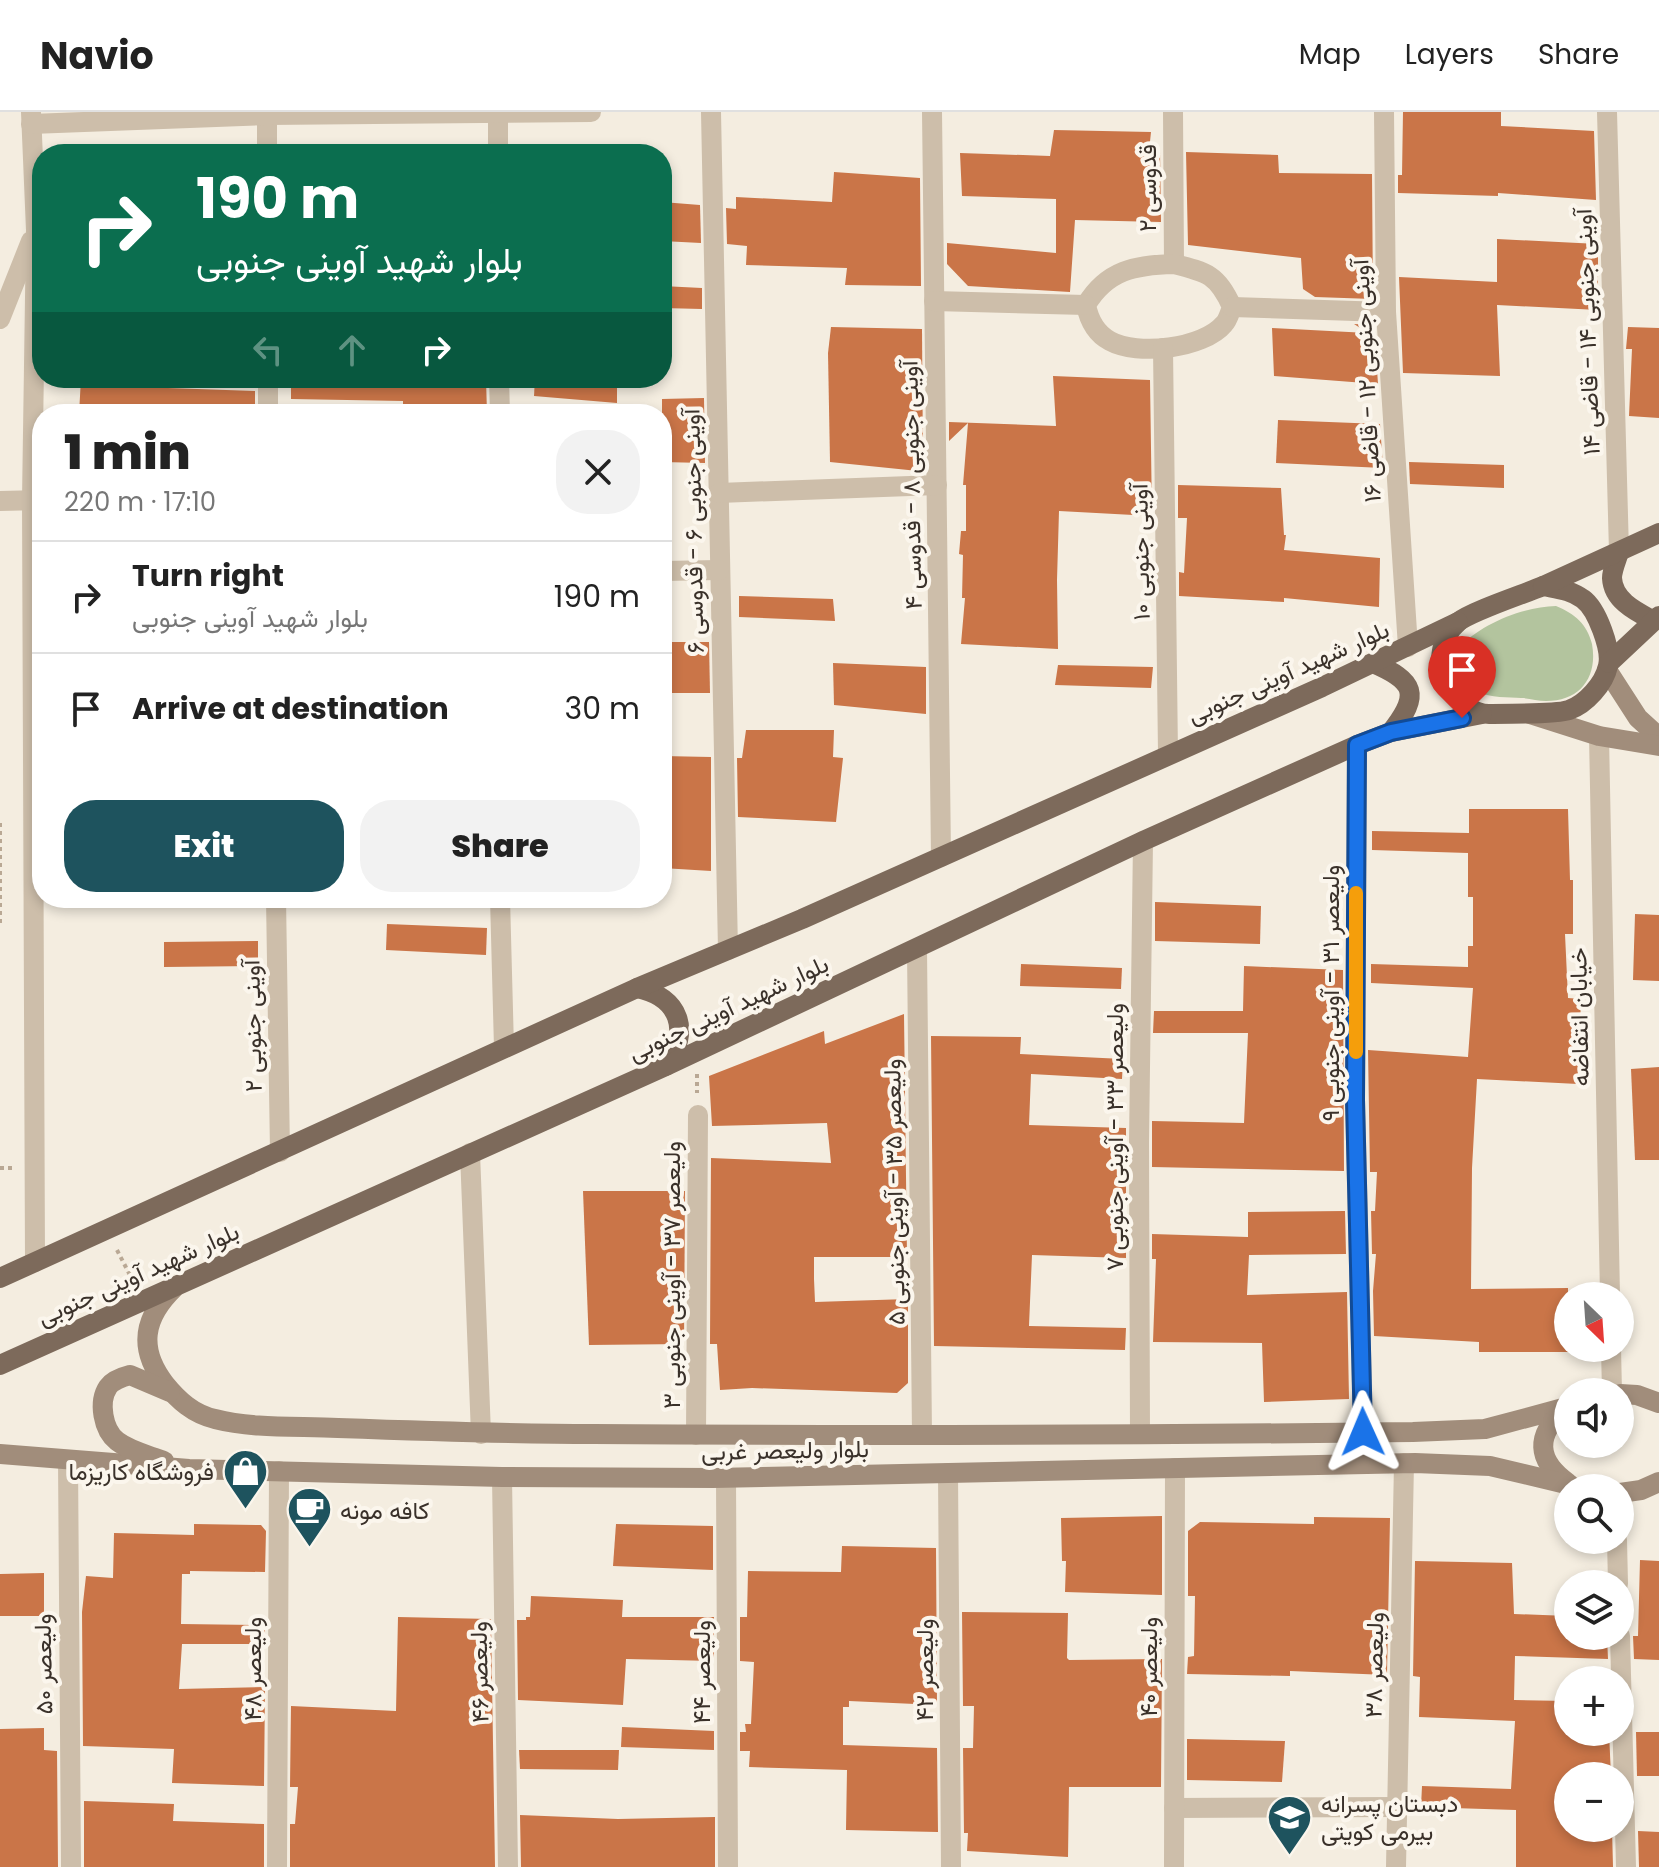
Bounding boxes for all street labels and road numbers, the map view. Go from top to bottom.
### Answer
street label: قدوسی ۲ [1131,144,1164,232]
street label: آوینی جنوبی ۱۴ - قاضی ۱۴ [1566,206,1608,456]
street label: آوینی جنوبی ۱۲ - قاضی ۱۶ [1343,256,1389,503]
street label: آوینی جنوبی ۸ - قدوسی ۴ [892,358,930,610]
street label: آوینی جنوبی ۶ - قدوسی ۶ [674,406,712,654]
street label: آوینی جنوبی ۱۰ [1122,481,1158,621]
street label: بلوار شهید آوینی جنوبی [1182,613,1394,731]
street label: ولیعصر ۳۱ - آوینی جنوبی ۹ [1314,865,1347,1121]
street label: بلوار شهید آوینی جنوبی [622,947,834,1069]
street label: خیابان انتفاضه [1561,947,1597,1087]
street label: آوینی جنوبی ۲ [234,957,270,1093]
street label: ولیعصر ۳۳ - آوینی جنوبی ۷ [1098,1003,1131,1271]
street label: ولیعصر ۳۵ - آوینی جنوبی ۵ [875,1059,913,1325]
street label: ولیعصر ۳۷ - آوینی جنوبی ۳ [655,1141,688,1409]
street label: بلوار شهید آوینی جنوبی [32,1215,244,1333]
street label: بلوار ولیعصر غربی [701,1432,869,1468]
street label: ولیعصر ۳۸ [1357,1612,1391,1718]
street label: ولیعصر ۵۰ [26,1613,60,1715]
street label: ولیعصر ۴۸ [236,1617,269,1721]
street label: ولیعصر ۴۰ [1132,1617,1165,1717]
street label: ولیعصر ۴۲ [908,1619,941,1721]
street label: ولیعصر ۴۴ [685,1620,718,1724]
street label: ولیعصر ۴۶ [462,1621,496,1723]

